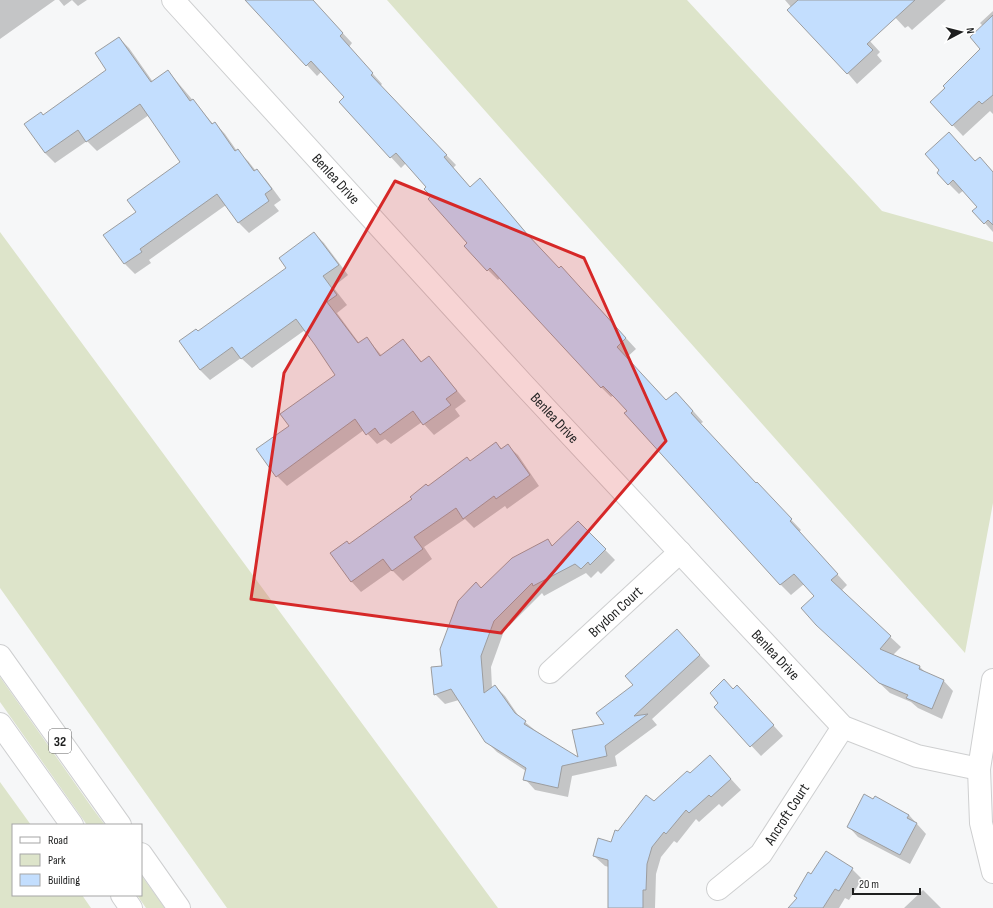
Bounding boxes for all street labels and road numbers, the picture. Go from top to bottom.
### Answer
street label: Benlea Drive [308,150,364,209]
street label: Benlea Drive [526,389,582,448]
street label: Brydon Court [585,582,647,642]
street label: Benlea Drive [747,626,804,684]
road number: 32 [49,729,71,753]
street label: Ancroft Court [760,780,814,849]

